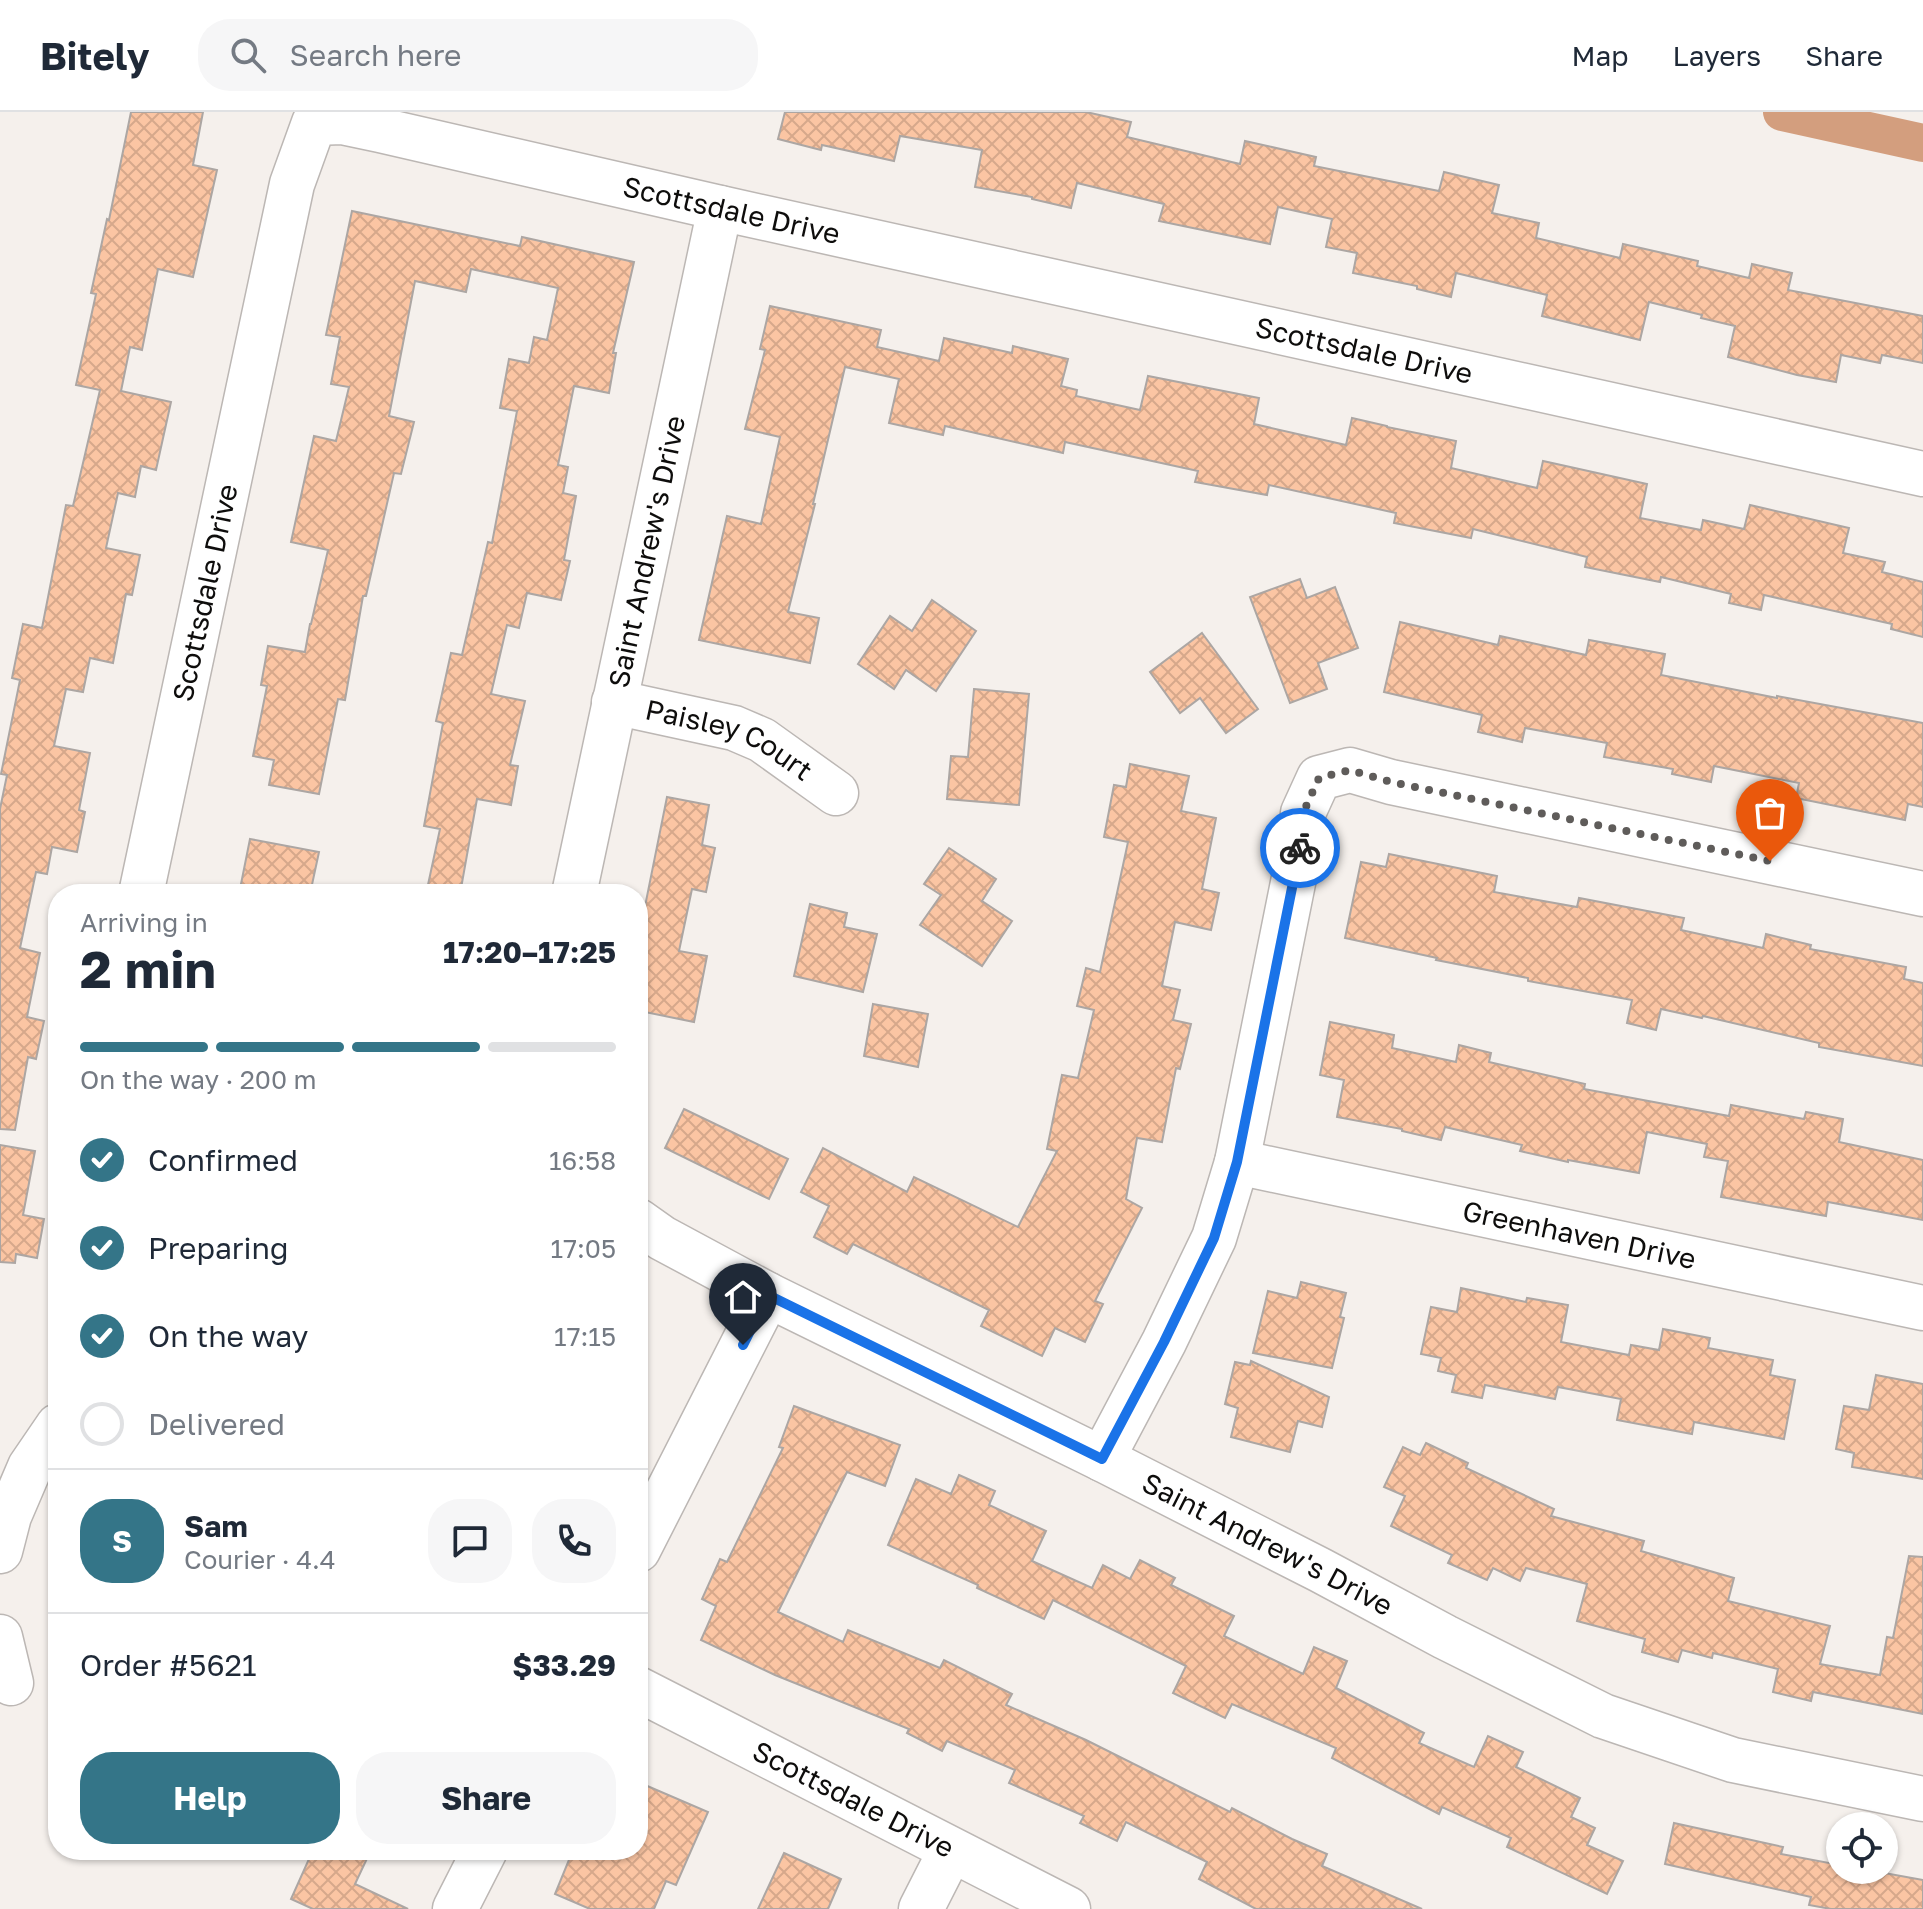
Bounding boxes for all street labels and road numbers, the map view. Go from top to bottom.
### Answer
street label: Scottsdale Drive [620,169,843,250]
street label: Scottsdale Drive [1252,310,1476,390]
street label: Saint Andrew's Drive [601,413,691,691]
street label: Scottsdale Drive [165,481,244,704]
street label: Paisley Court [642,692,819,787]
street label: Greenhaven Drive [1460,1193,1699,1275]
street label: Saint Andrew's Drive [1137,1465,1399,1622]
street label: Scottsdale Drive [748,1734,960,1864]

